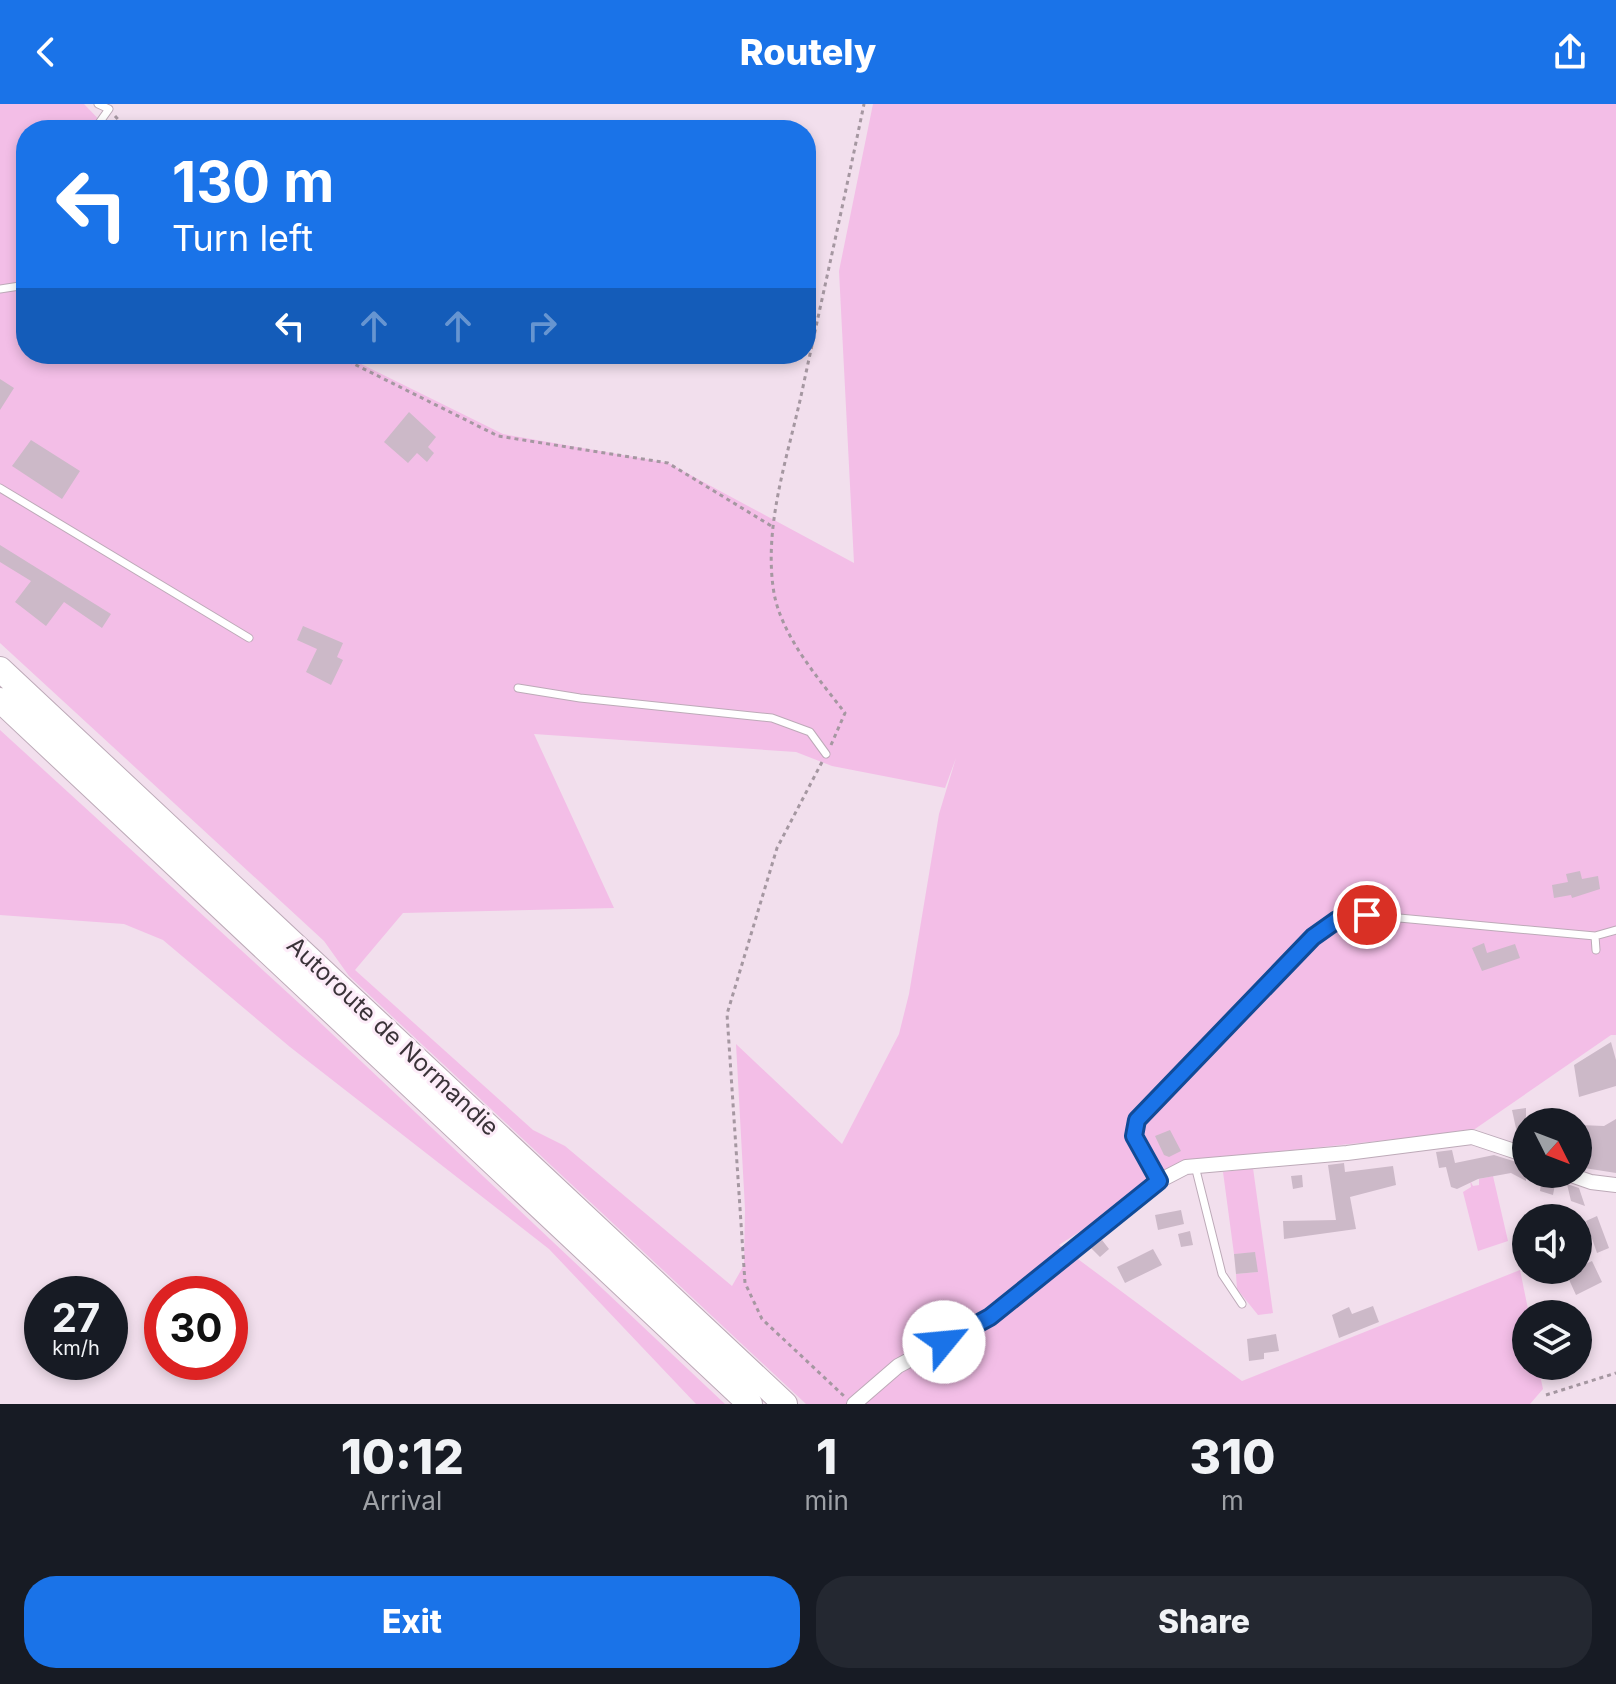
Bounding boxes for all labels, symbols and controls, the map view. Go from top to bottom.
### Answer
icon: back [24,30,68,74]
text: Routely [740,30,876,74]
icon: share [1548,30,1592,74]
text: 130 m [172,148,334,216]
icon: left [40,152,144,256]
text: Turn left [172,216,313,260]
icon: left [268,304,312,348]
icon: ahead [352,304,396,348]
icon: ahead [436,304,480,348]
icon: right [520,304,564,348]
pin [1333,881,1401,949]
icon: arrive [1345,893,1389,937]
street label: Autoroute de Normandie [281,930,505,1142]
north arrow [1512,1108,1592,1188]
map controls [1512,1108,1592,1380]
button: sound [1512,1204,1592,1284]
speed limit sign: 30 [144,1276,248,1380]
text: 27 [52,1293,100,1342]
position arrow [902,1300,986,1384]
button: layers [1512,1300,1592,1380]
text: km/h [52,1336,100,1360]
text: 10:12 [341,1427,464,1486]
text: 1 [816,1427,837,1486]
text: 310 [1189,1427,1275,1486]
text: Arrival [362,1485,442,1516]
text: min [804,1485,849,1516]
text: m [1221,1485,1244,1516]
button: Exit [24,1576,800,1668]
button: Share [816,1576,1592,1668]

